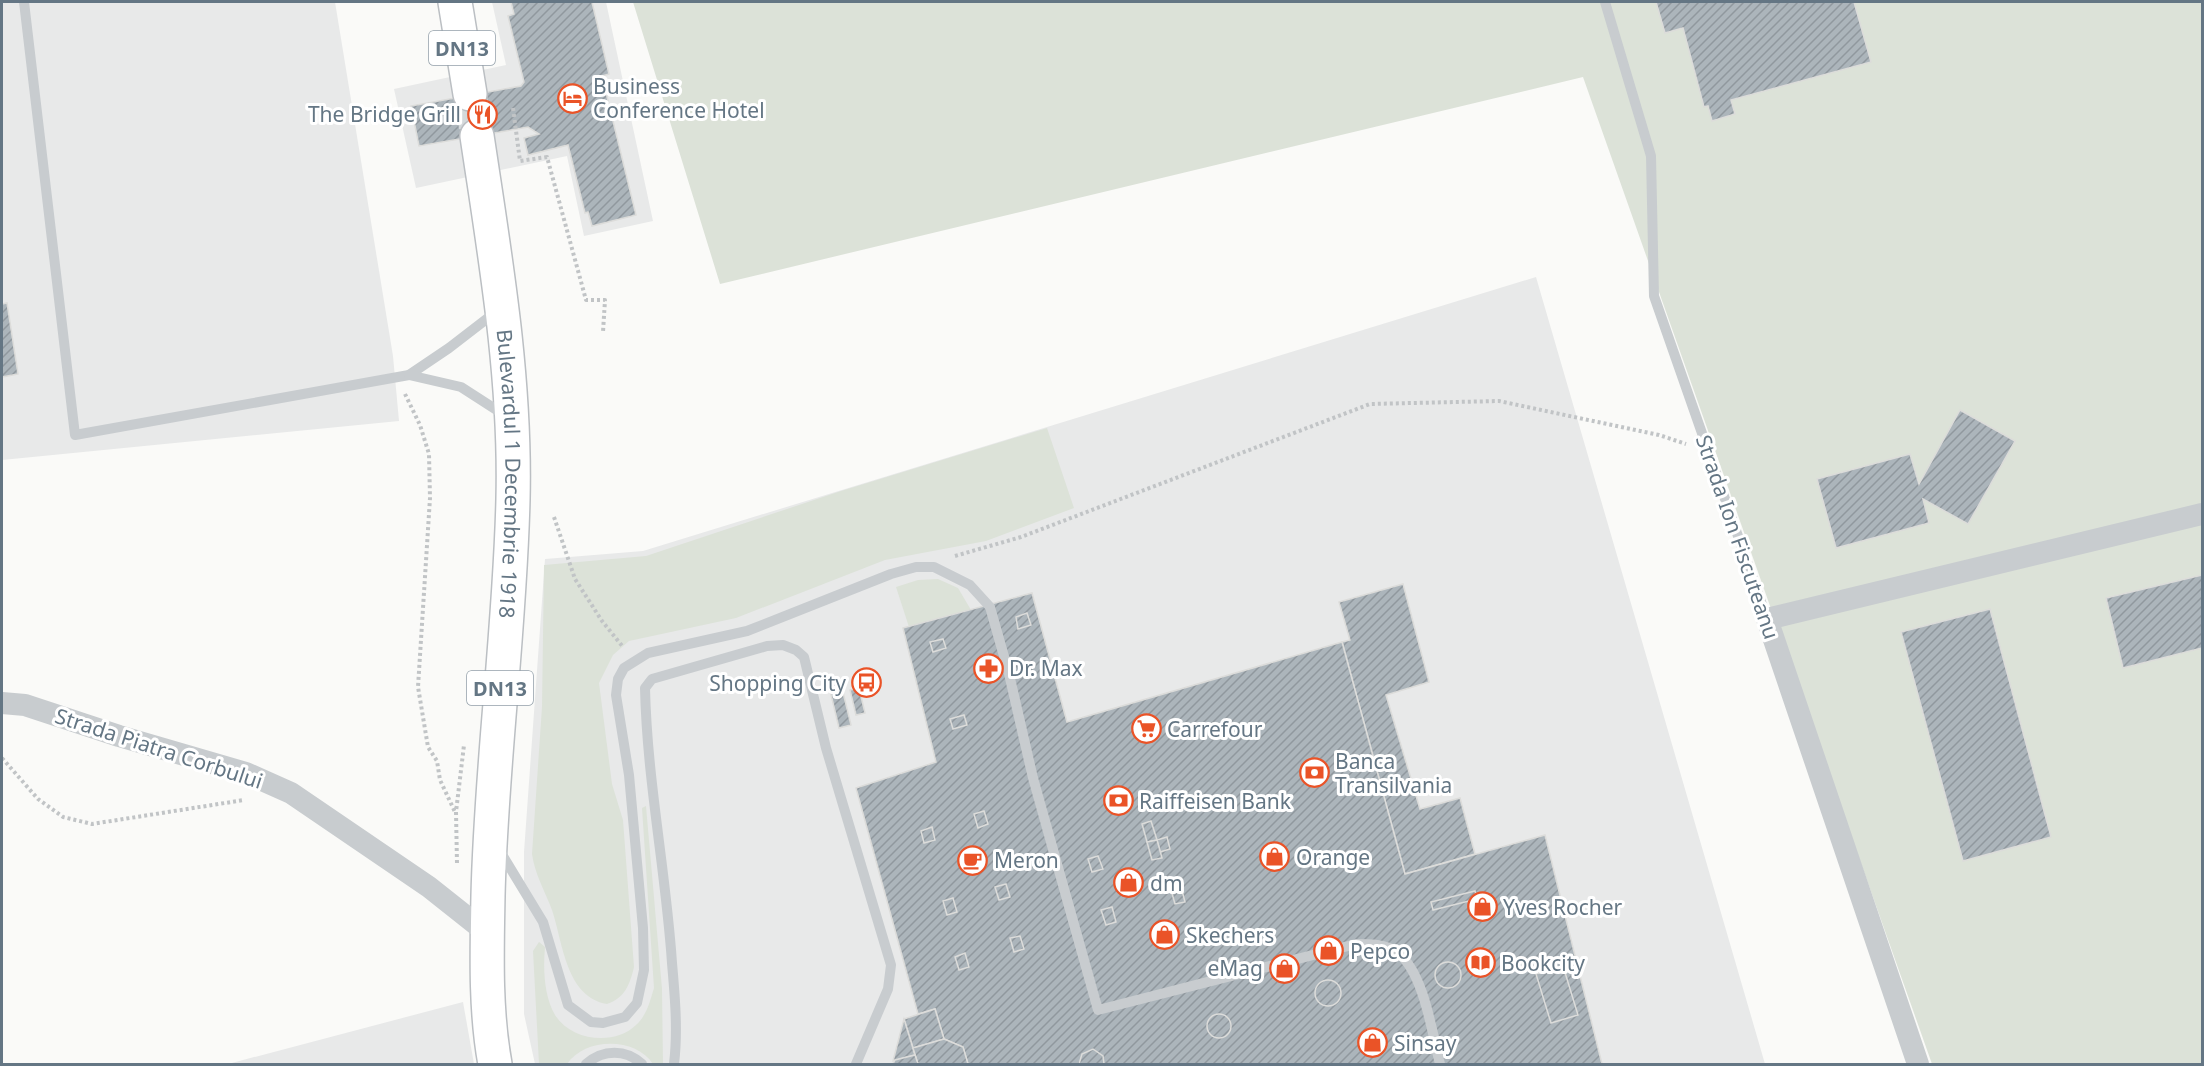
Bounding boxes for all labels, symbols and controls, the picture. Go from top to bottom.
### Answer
road number: DN13 [429,31,495,65]
place label: Business Conference Hotel [593,72,765,124]
hotel icon: Business Conference Hotel [556,82,588,114]
restaurant icon: The Bridge Grill [466,98,498,130]
place label: The Bridge Grill [308,100,461,128]
street label: Bulevardul 1 Decembrie 1918 [490,328,527,619]
street label: Strada Ion Fiscuteanu [1690,431,1786,643]
pharmacy icon: Dr. Max [972,652,1004,684]
place label: Dr. Max [1009,654,1083,682]
bus stop icon: Shopping City [851,667,883,699]
place label: Shopping City [709,669,846,697]
road number: DN13 [467,671,533,705]
street label: Strada Piatra Corbului [52,701,266,795]
supermarket icon: Carrefour [1130,713,1162,745]
place label: Carrefour [1167,715,1263,743]
place label: Banca Transilvania [1335,747,1452,799]
bank icon: Banca Transilvania [1298,757,1330,789]
bank icon: Raiffeisen Bank [1102,785,1134,817]
place label: Raiffeisen Bank [1139,787,1292,815]
shop icon: Orange [1259,841,1291,873]
place label: Orange [1296,843,1370,871]
cafe icon: Meron [957,844,989,876]
place label: Meron [994,846,1059,874]
shop icon: dm [1113,867,1145,899]
place label: dm [1150,869,1183,897]
shop icon: Yves Rocher [1466,891,1498,923]
place label: Yves Rocher [1503,893,1623,921]
shop icon: Skechers [1149,919,1181,951]
place label: Skechers [1186,921,1274,949]
shop icon: Pepco [1313,935,1345,967]
place label: Pepco [1350,937,1410,965]
library icon: Bookcity [1464,947,1496,979]
place label: Bookcity [1501,949,1585,977]
shop icon: eMag [1268,952,1300,984]
place label: eMag [1207,954,1263,982]
shop icon: Sinsay [1357,1027,1389,1059]
place label: Sinsay [1394,1029,1457,1057]

